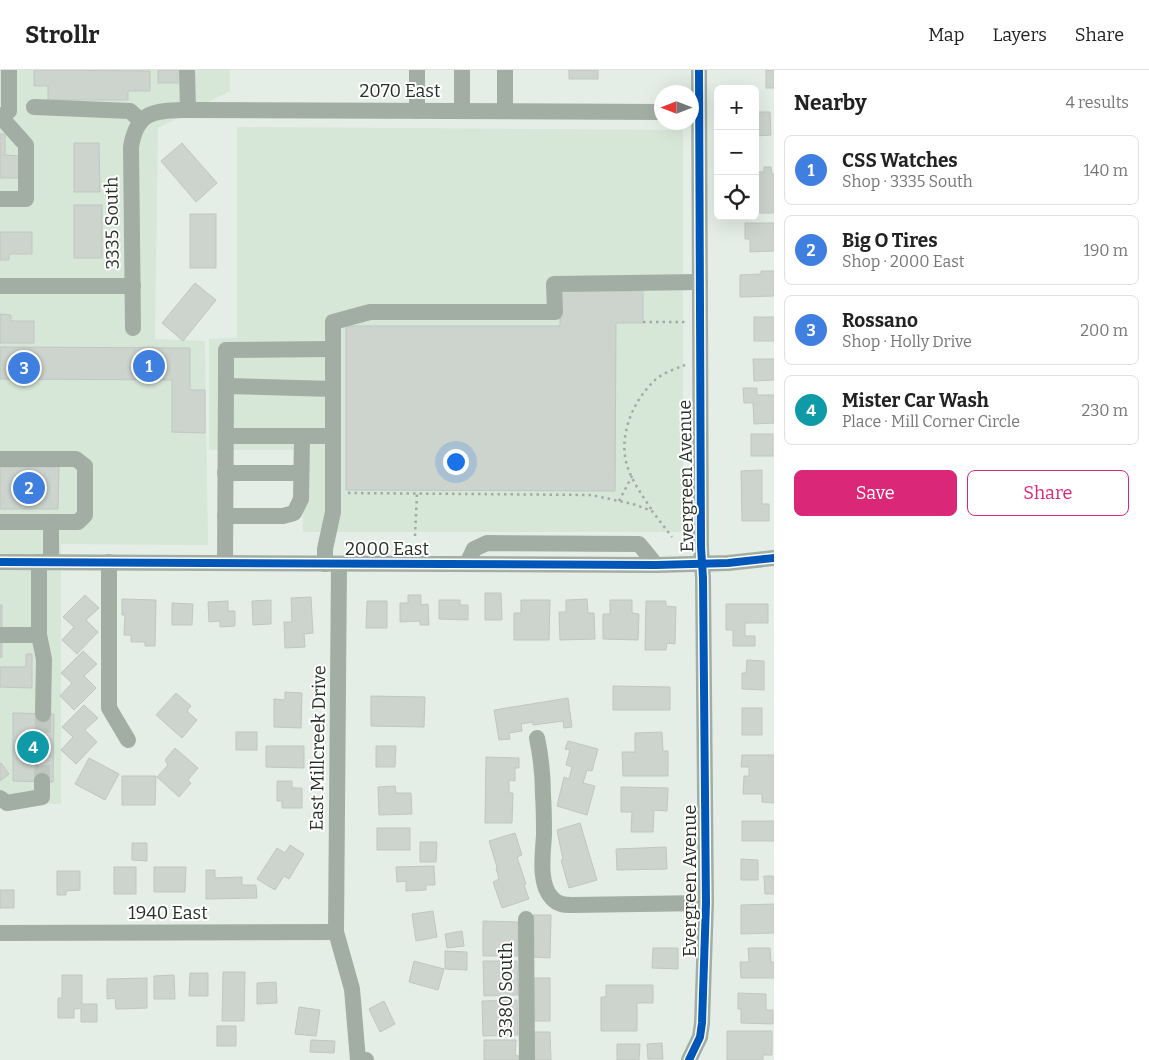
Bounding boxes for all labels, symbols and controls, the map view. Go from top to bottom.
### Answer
text: Strollr [25,21,100,49]
text: Map [928,24,964,46]
text: Layers [992,24,1047,46]
text: Share [1075,24,1124,46]
street label: 2070 East [360,80,441,102]
north arrow [654,85,699,130]
map controls [714,85,759,220]
button: + [714,85,759,130]
text: Nearby [794,90,867,116]
text: 4 results [1066,93,1129,112]
button: − [714,130,759,175]
text: CSS Watches [842,149,958,172]
text: 1 [808,161,814,180]
text: 140 m [1083,161,1128,180]
text: Shop · 3335 South [842,172,973,191]
button: locate [714,175,759,220]
street label: 3335 South [100,176,124,270]
text: Big O Tires [842,229,938,252]
text: 2 [806,241,816,260]
text: 190 m [1083,241,1128,260]
text: Shop · 2000 East [842,252,965,271]
text: Rossano [842,309,918,332]
text: 3 [806,321,816,340]
text: 200 m [1080,321,1128,340]
text: Shop · Holly Drive [842,332,972,351]
pin: 1 [133,347,165,385]
pin: 3 [8,349,40,387]
text: Mister Car Wash [842,389,989,412]
street label: Evergreen Avenue [674,400,698,552]
text: 4 [806,401,816,420]
text: 230 m [1081,401,1128,420]
text: Place · Mill Corner Circle [842,412,1020,431]
your location [443,449,469,475]
pin: 2 [13,469,45,507]
button: Save [794,470,957,516]
button: Share [967,470,1129,516]
street label: 2000 East [345,538,429,560]
street label: East Millcreek Drive [306,665,330,831]
pin: 4 [17,728,49,766]
street label: Evergreen Avenue [679,805,701,957]
street label: 1940 East [128,902,208,924]
street label: 3380 South [495,942,517,1038]

